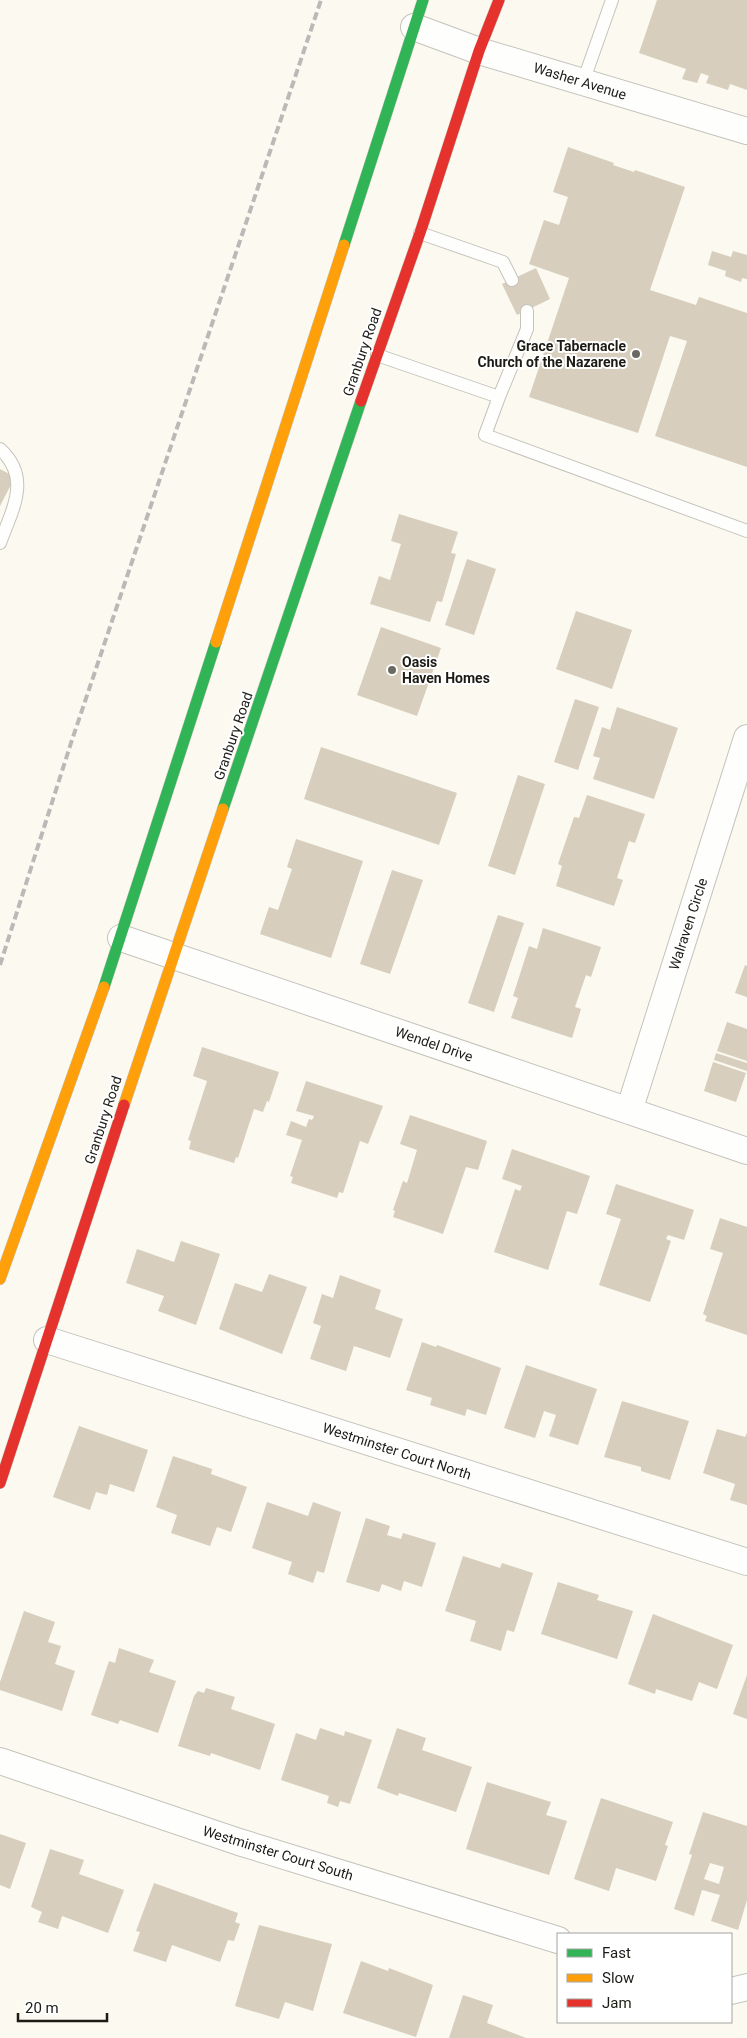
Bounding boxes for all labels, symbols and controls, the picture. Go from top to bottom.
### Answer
street label: Washer Avenue [532,59,628,103]
street label: Granbury Road [339,306,385,398]
place label: Grace Tabernacle Church of the Nazarene [478,338,626,370]
marker: Grace Tabernacle Church of the Nazarene [630,348,642,360]
place label: Oasis Haven Homes [402,654,490,686]
marker: Oasis Haven Homes [386,664,398,676]
street label: Granbury Road [210,690,256,782]
street label: Walraven Circle [666,876,710,972]
street label: Wendel Drive [393,1023,475,1065]
street label: Granbury Road [81,1074,125,1166]
street label: Westminster Court North [321,1419,473,1483]
street label: Westminster Court South [201,1822,355,1884]
legend [557,1933,732,2023]
text: Fast [602,1944,631,1962]
text: Slow [602,1969,634,1987]
scale bar [18,1990,106,2022]
text: Jam [602,1994,632,2012]
text: 20 m [25,1999,59,2017]

